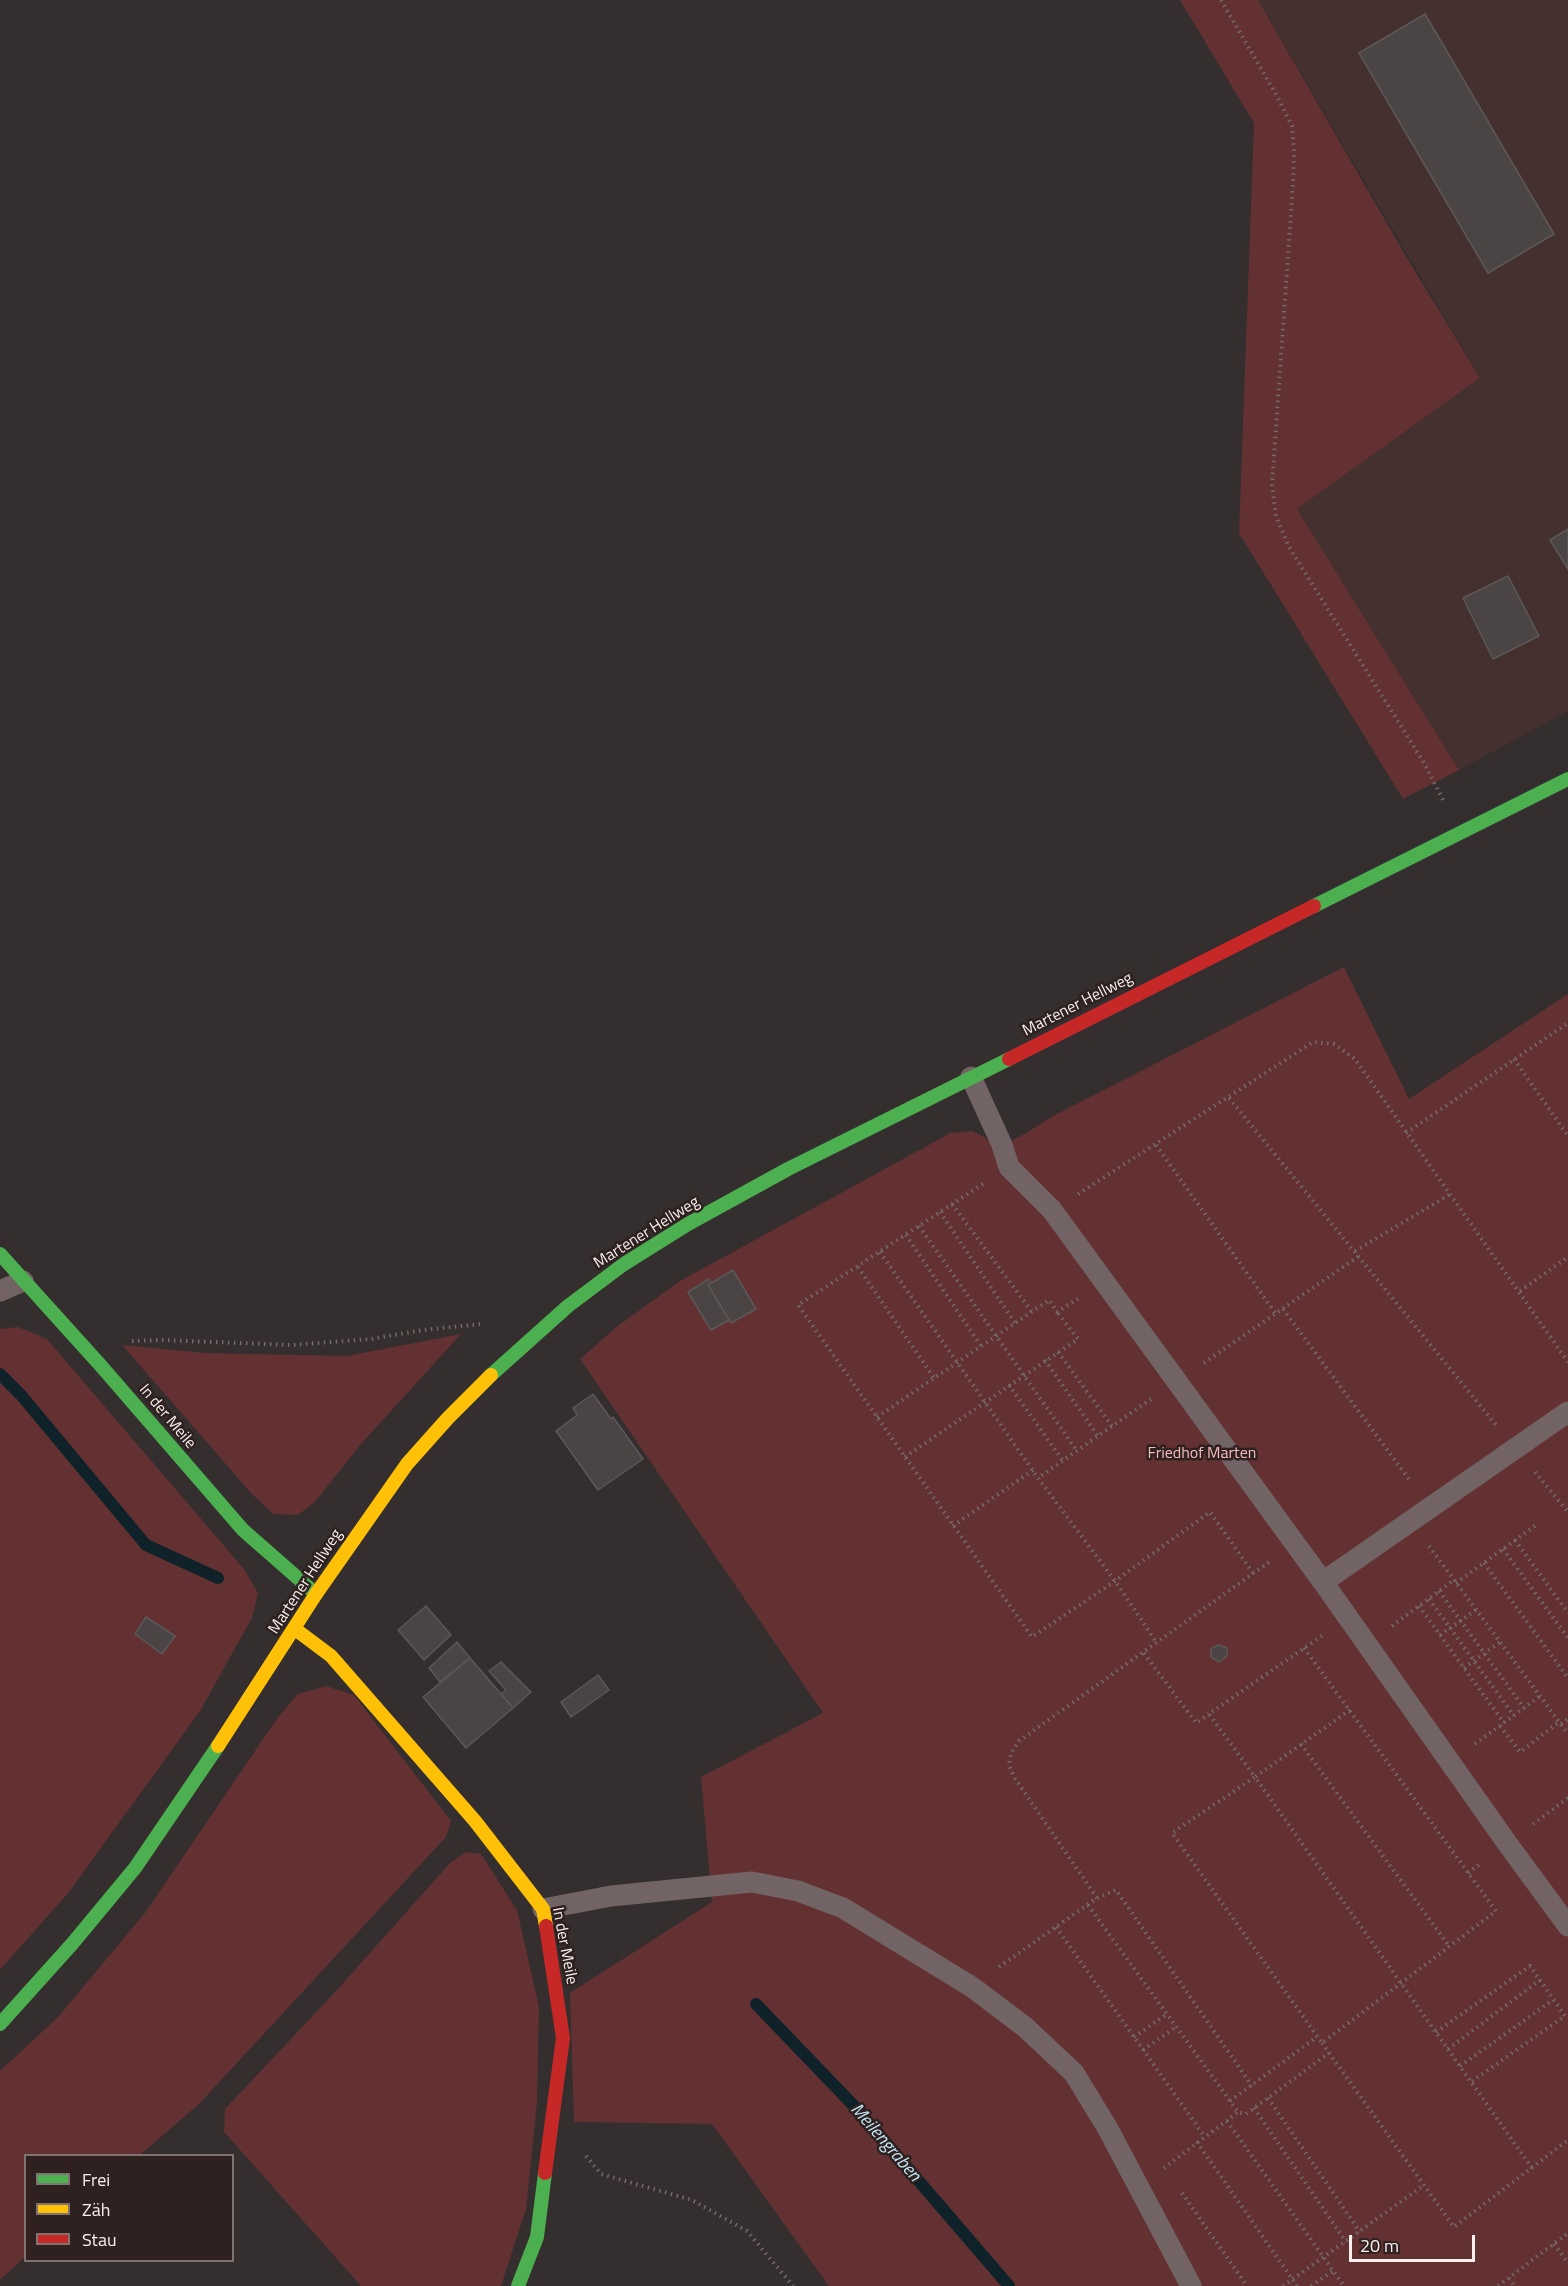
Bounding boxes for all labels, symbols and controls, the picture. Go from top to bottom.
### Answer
street label: Martener Hellweg [1020,969,1136,1041]
street label: Martener Hellweg [591,1193,703,1273]
street label: In der Meile [134,1381,200,1453]
park label: Friedhof Marten [1148,1444,1256,1464]
street label: Martener Hellweg [265,1526,347,1638]
street label: In der Meile [547,1906,581,1986]
water label: Meilengraben [845,2100,925,2186]
legend [24,2154,234,2262]
text: Frei [82,2166,110,2193]
text: Zäh [82,2196,110,2223]
scale bar [1352,2223,1478,2261]
text: Stau [82,2226,117,2253]
text: 20 m [1360,2232,1399,2259]

